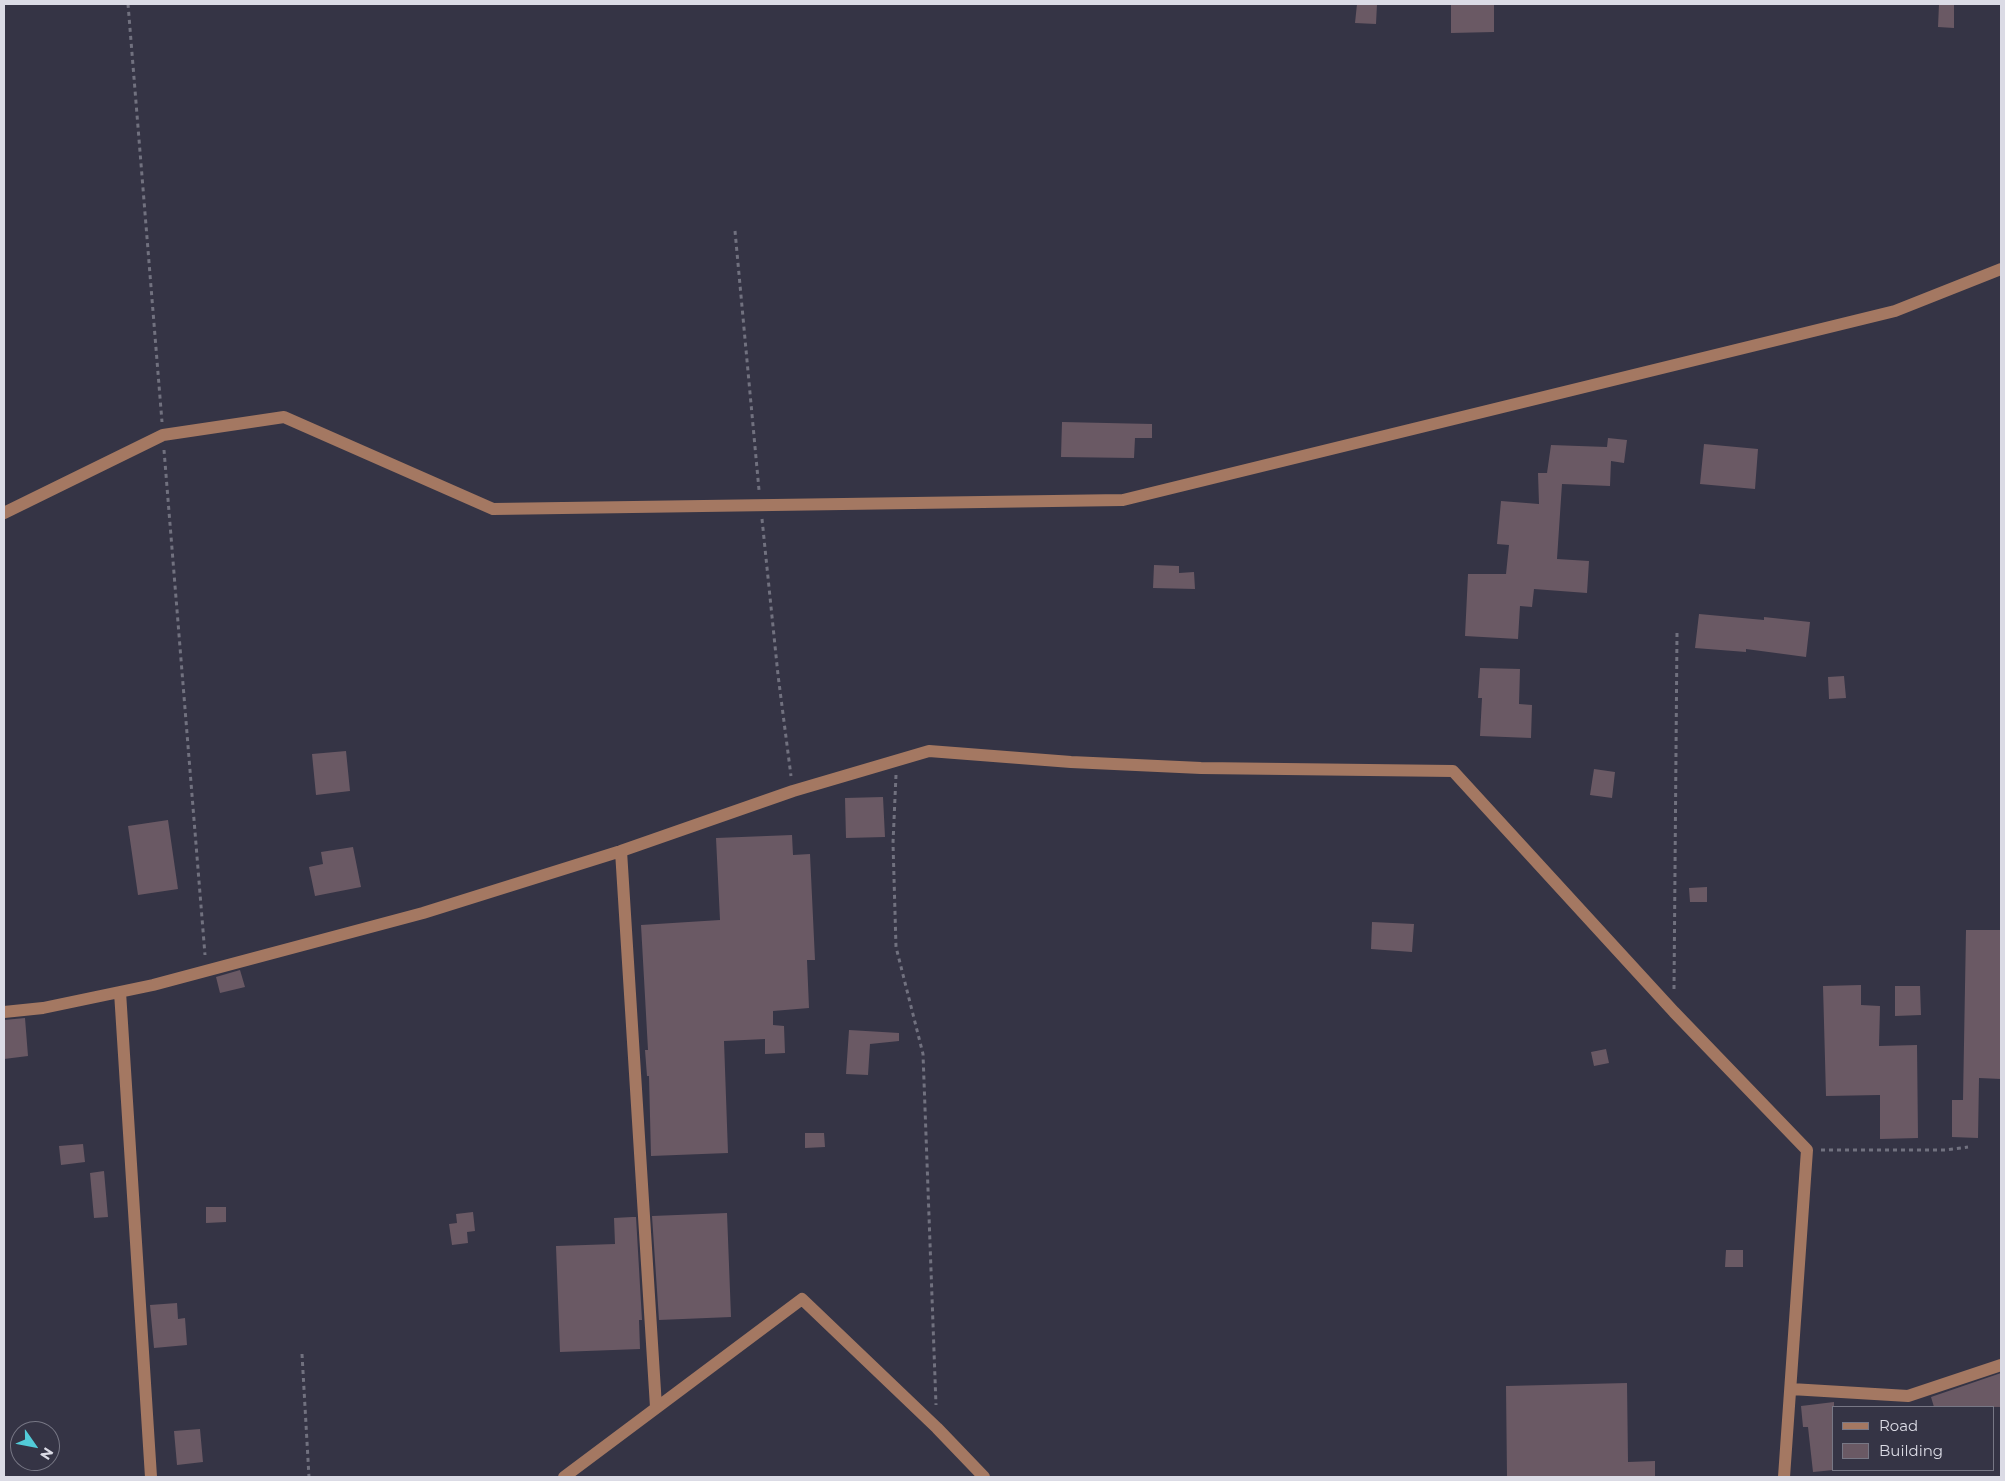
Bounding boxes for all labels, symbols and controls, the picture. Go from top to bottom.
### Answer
legend [1832,1406,1995,1471]
text: Road [1879,1416,1918,1435]
north arrow [10,1421,60,1471]
text: Building [1879,1441,1943,1460]
text: N [36,1444,57,1463]

